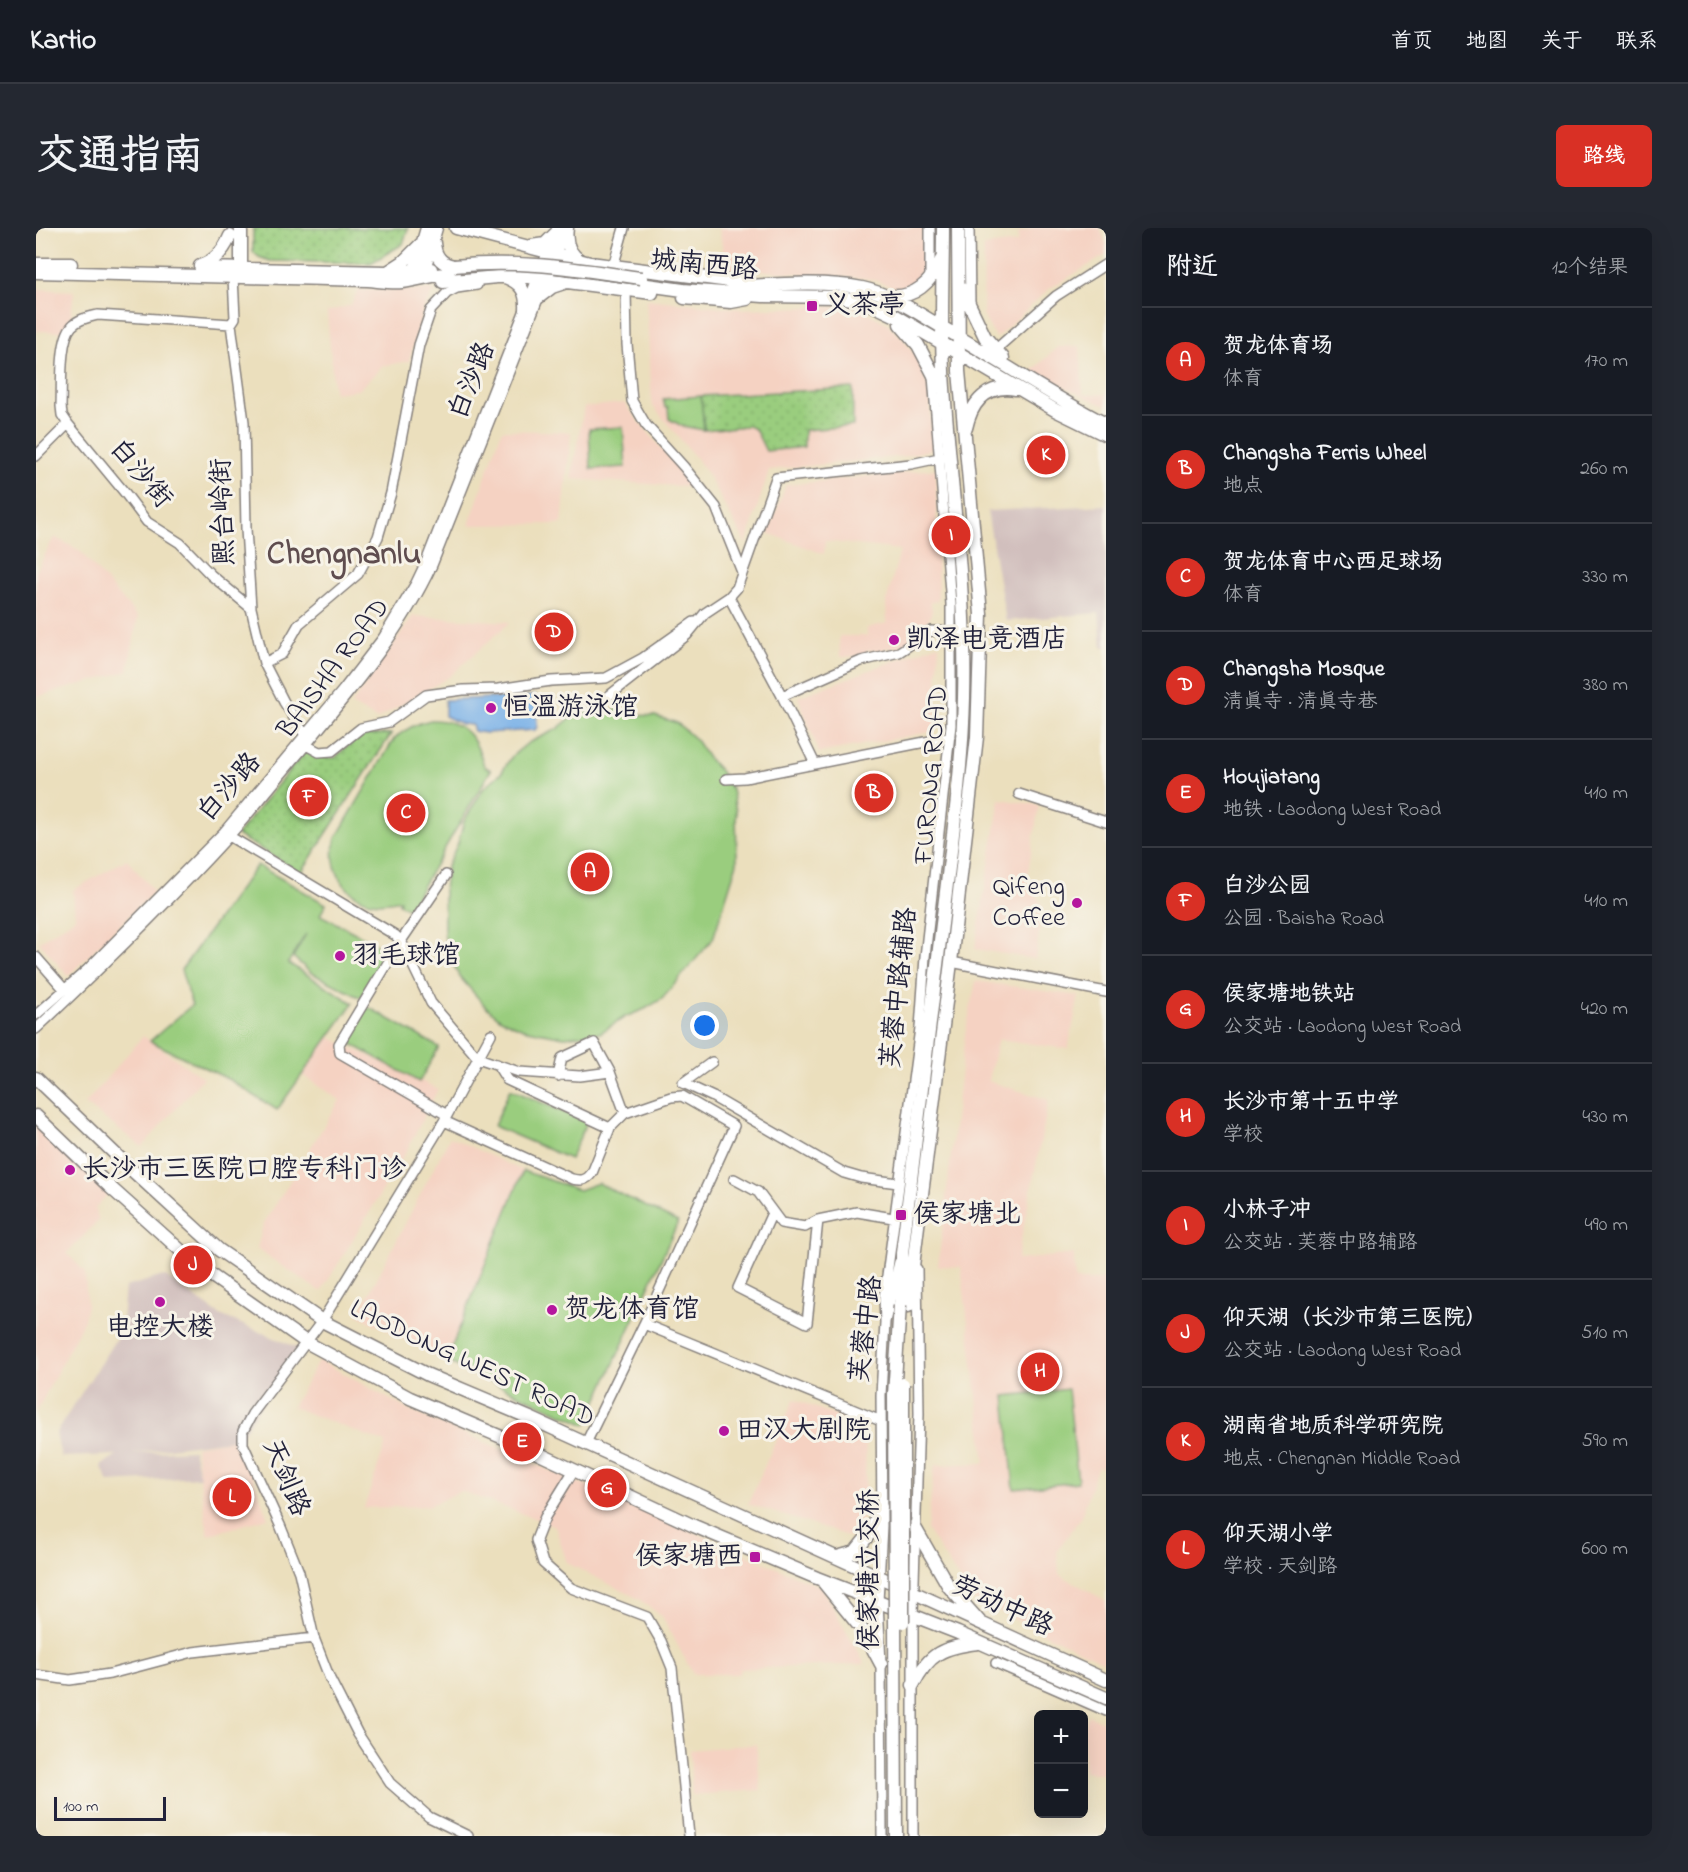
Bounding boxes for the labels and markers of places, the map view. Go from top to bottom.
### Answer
place label: 义茶亭 [824,287,905,326]
marker: 义茶亭 [805,299,819,313]
pin: K [1026,432,1066,478]
pin: I [932,512,970,558]
pin: D [534,610,574,654]
place label: 凯泽电竞酒店 [906,621,1068,660]
marker: 凯泽电竞酒店 [887,633,901,647]
place label: 恒温游泳馆 [503,689,638,728]
marker: 恒温游泳馆 [484,701,498,715]
pin: B [854,770,894,816]
pin: F [290,774,328,820]
pin: C [386,790,425,836]
pin: A [570,850,610,894]
place label: Qifeng Coffee [993,868,1066,938]
marker: Qifeng Coffee [1070,896,1084,910]
place label: 羽毛球馆 [352,937,460,976]
marker: 羽毛球馆 [333,949,347,963]
place label: 长沙市三医院口腔专科门诊 [82,1151,406,1190]
marker: 长沙市三医院口腔专科门诊 [63,1163,77,1177]
place label: 侯家塘北 [913,1196,1021,1235]
marker: 侯家塘北 [894,1208,908,1222]
pin: J [174,1242,212,1288]
place label: 贺龙体育馆 [564,1291,699,1330]
marker: 电控大楼 [153,1295,167,1309]
marker: 贺龙体育馆 [545,1303,559,1317]
place label: 电控大楼 [106,1309,214,1348]
pin: H [1020,1350,1060,1394]
place label: 田汉大剧院 [736,1412,871,1451]
pin: E [502,1420,542,1464]
marker: 田汉大剧院 [717,1424,731,1438]
pin: G [588,1466,626,1510]
pin: L [212,1474,252,1520]
place label: 侯家塘西 [635,1538,743,1577]
marker: 侯家塘西 [748,1550,762,1564]

